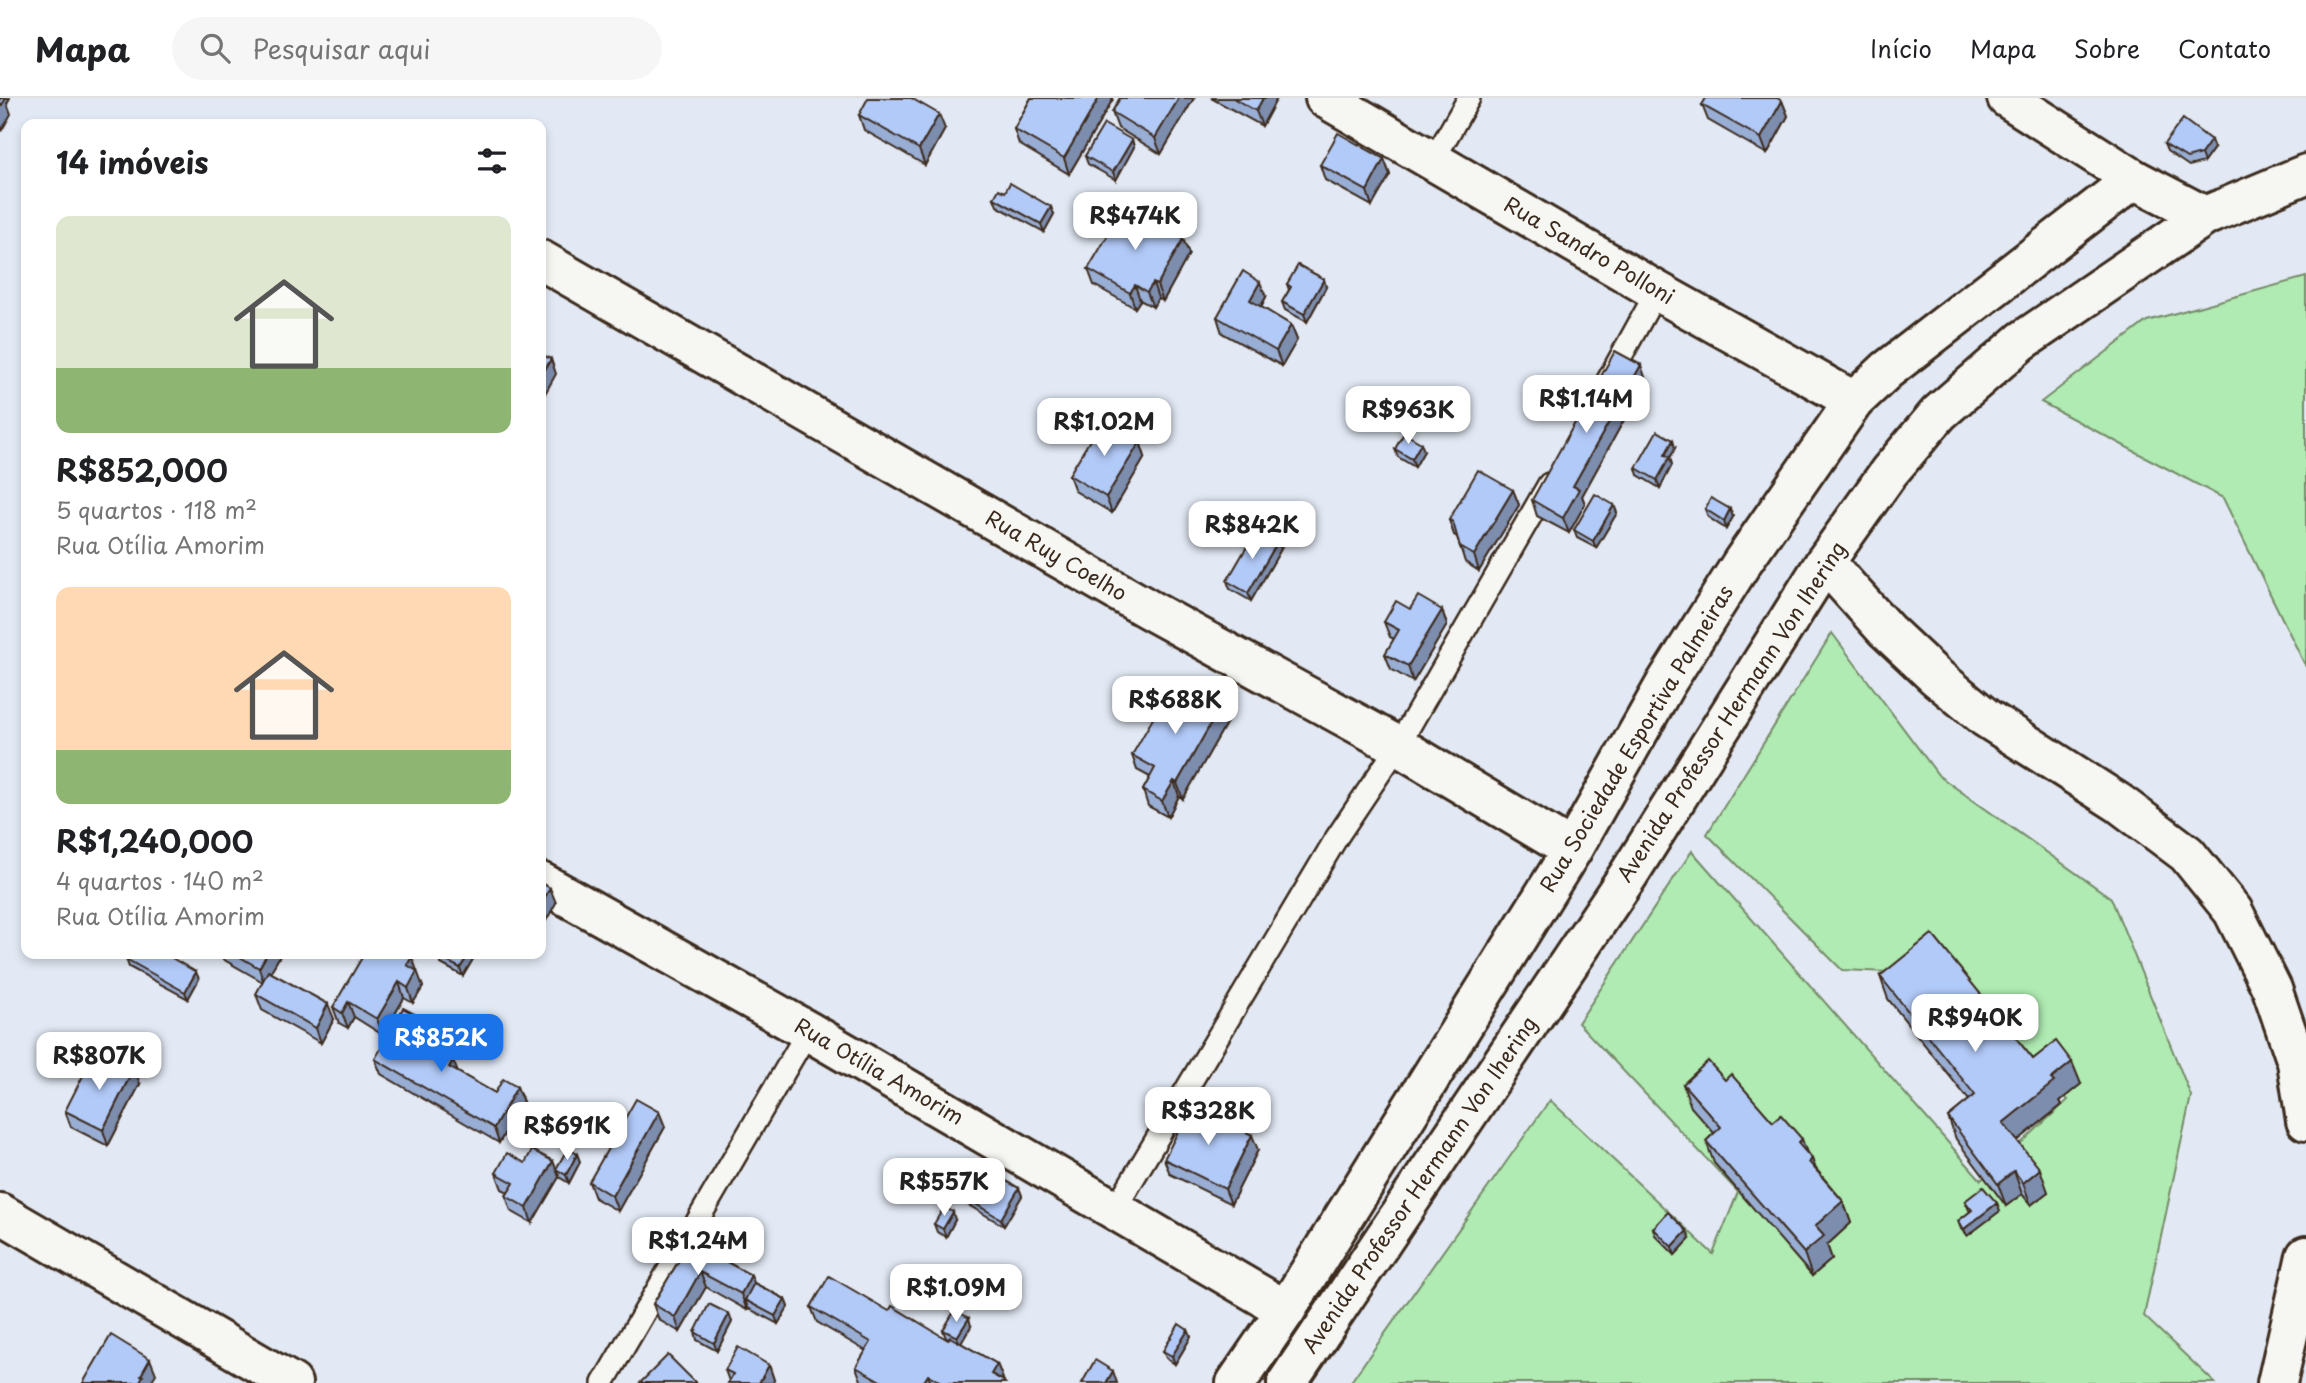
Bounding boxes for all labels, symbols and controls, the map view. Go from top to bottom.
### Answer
search box [172,17,662,80]
text: Mapa [35,23,130,73]
icon: search [196,29,234,67]
text: Pesquisar aqui [252,29,431,68]
text: Início [1870,30,1932,66]
text: Mapa [1970,30,2036,66]
text: Sobre [2074,30,2140,66]
text: Contato [2178,30,2271,66]
text: 14 imóveis [56,139,209,184]
icon: filters [473,142,511,180]
street label: Rua Sandro Polloni [1499,187,1681,311]
pin: R$474K [1078,192,1192,252]
text: R$474K [1089,197,1181,232]
icon: home [221,261,347,387]
pin: R$1.14M [1521,376,1651,435]
text: R$1.14M [1539,380,1633,415]
pin: R$963K [1351,386,1465,446]
text: R$963K [1361,391,1455,426]
pin: R$1.02M [1039,398,1169,458]
text: R$1.02M [1053,403,1155,438]
text: R$852,000 [56,447,228,492]
text: 5 quartos · 118 m² [56,492,257,527]
street label: Rua Ruy Coelho [980,501,1134,608]
pin: R$842K [1195,502,1309,561]
text: R$842K [1205,506,1299,541]
text: Rua Otília Amorim [56,527,265,562]
street label: Avenida Professor Hermann Von Ihering [1608,534,1853,888]
street label: Rua Sociedade Esportiva Palmeiras [1531,578,1740,898]
icon: home [221,632,347,758]
pin: R$688K [1118,676,1232,736]
text: R$688K [1128,681,1222,716]
text: R$1,240,000 [56,818,253,863]
text: 4 quartos · 140 m² [56,863,264,898]
text: Rua Otília Amorim [56,898,265,933]
pin: R$940K [1918,995,2032,1054]
text: R$940K [1927,999,2023,1034]
street label: Rua Otília Amorim [789,1009,971,1132]
street label: Avenida Professor Hermann Von Ihering [1293,1009,1544,1359]
pin: R$852K [384,1014,498,1074]
text: R$852K [394,1019,488,1054]
pin: R$807K [42,1032,156,1092]
text: R$807K [52,1037,146,1072]
pin: R$328K [1151,1088,1265,1147]
text: R$328K [1161,1092,1255,1127]
pin: R$691K [510,1102,624,1162]
text: R$691K [523,1107,611,1142]
pin: R$557K [887,1158,1001,1218]
text: R$557K [899,1163,989,1198]
pin: R$1.24M [633,1218,763,1277]
text: R$1.24M [648,1222,748,1257]
pin: R$1.09M [891,1264,1021,1324]
text: R$1.09M [906,1269,1006,1304]

